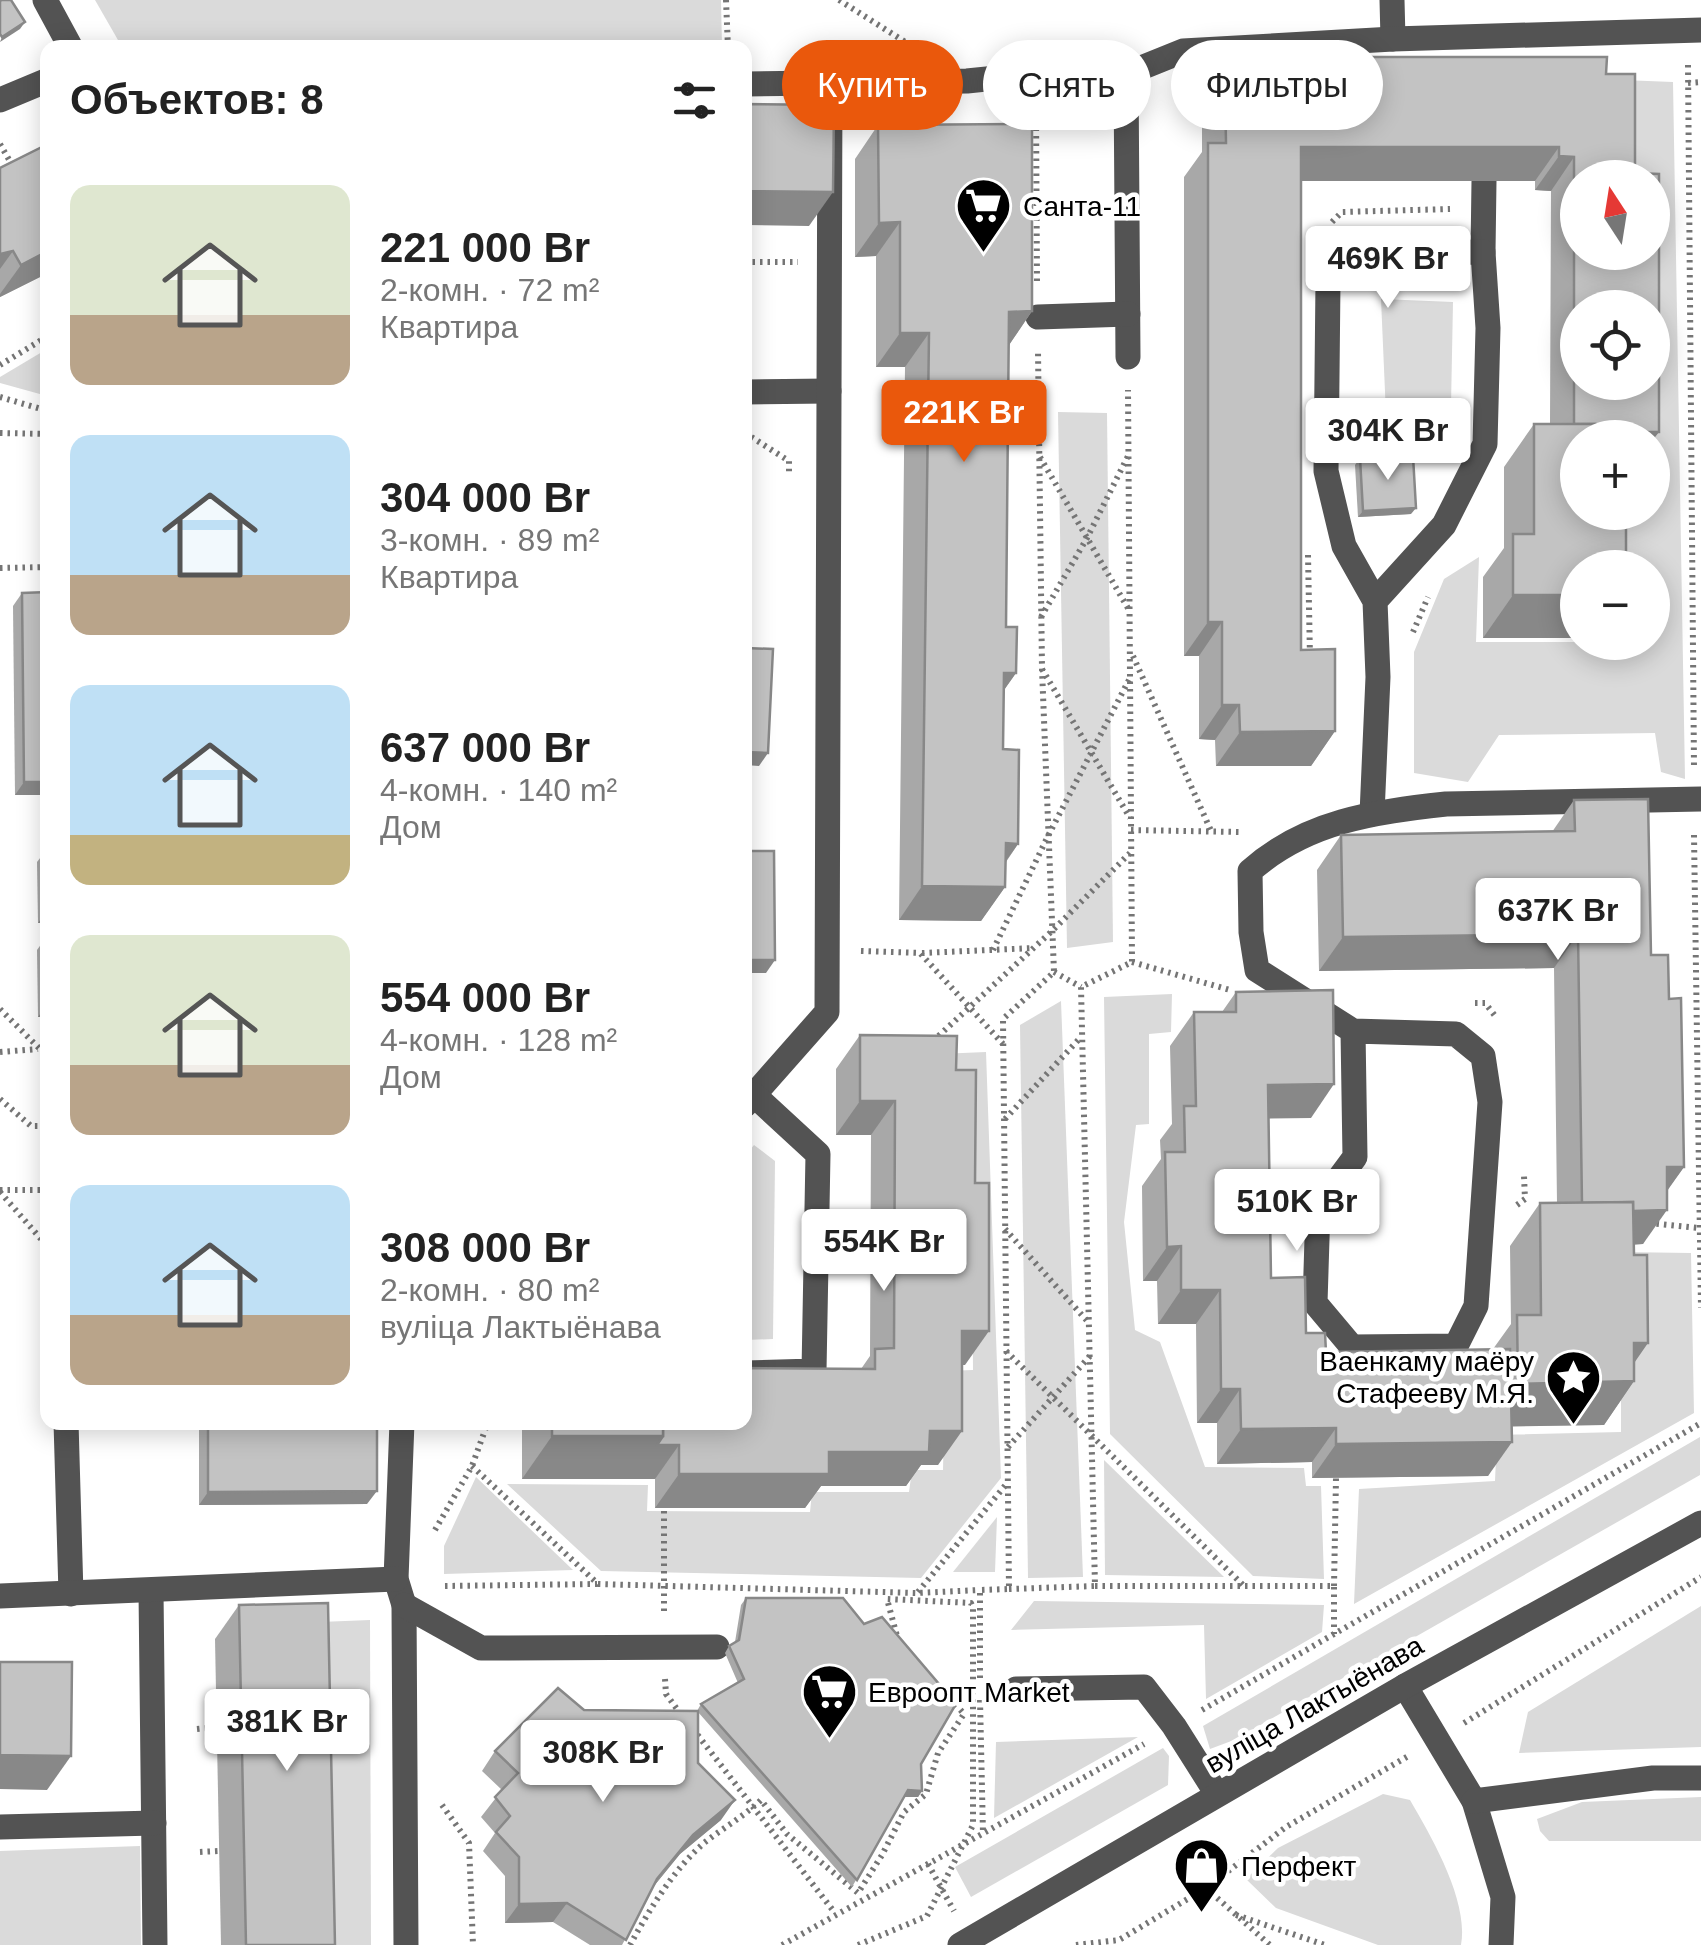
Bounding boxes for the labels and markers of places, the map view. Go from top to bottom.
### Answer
supermarket icon: Санта-11 [954,176,1014,255]
place label: Санта-11 [1023,191,1141,222]
pin: 469K Br [1296,226,1480,311]
pin: 221K Br [872,380,1056,465]
pin: 304K Br [1296,398,1480,483]
pin: 637K Br [1466,878,1650,963]
pin: 510K Br [1205,1169,1389,1254]
pin: 554K Br [792,1209,976,1294]
place label: Ваенкаму маёру Стафееву М.Я. [1319,1346,1534,1409]
place icon: Ваенкаму маёру Стафееву М.Я. [1543,1347,1603,1426]
supermarket icon: Евроопт Market [799,1662,859,1741]
place label: Евроопт Market [868,1677,1070,1708]
pin: 381K Br [195,1689,379,1774]
pin: 308K Br [511,1720,695,1805]
shop icon: Перфект [1172,1836,1232,1915]
place label: Перфект [1241,1851,1356,1882]

